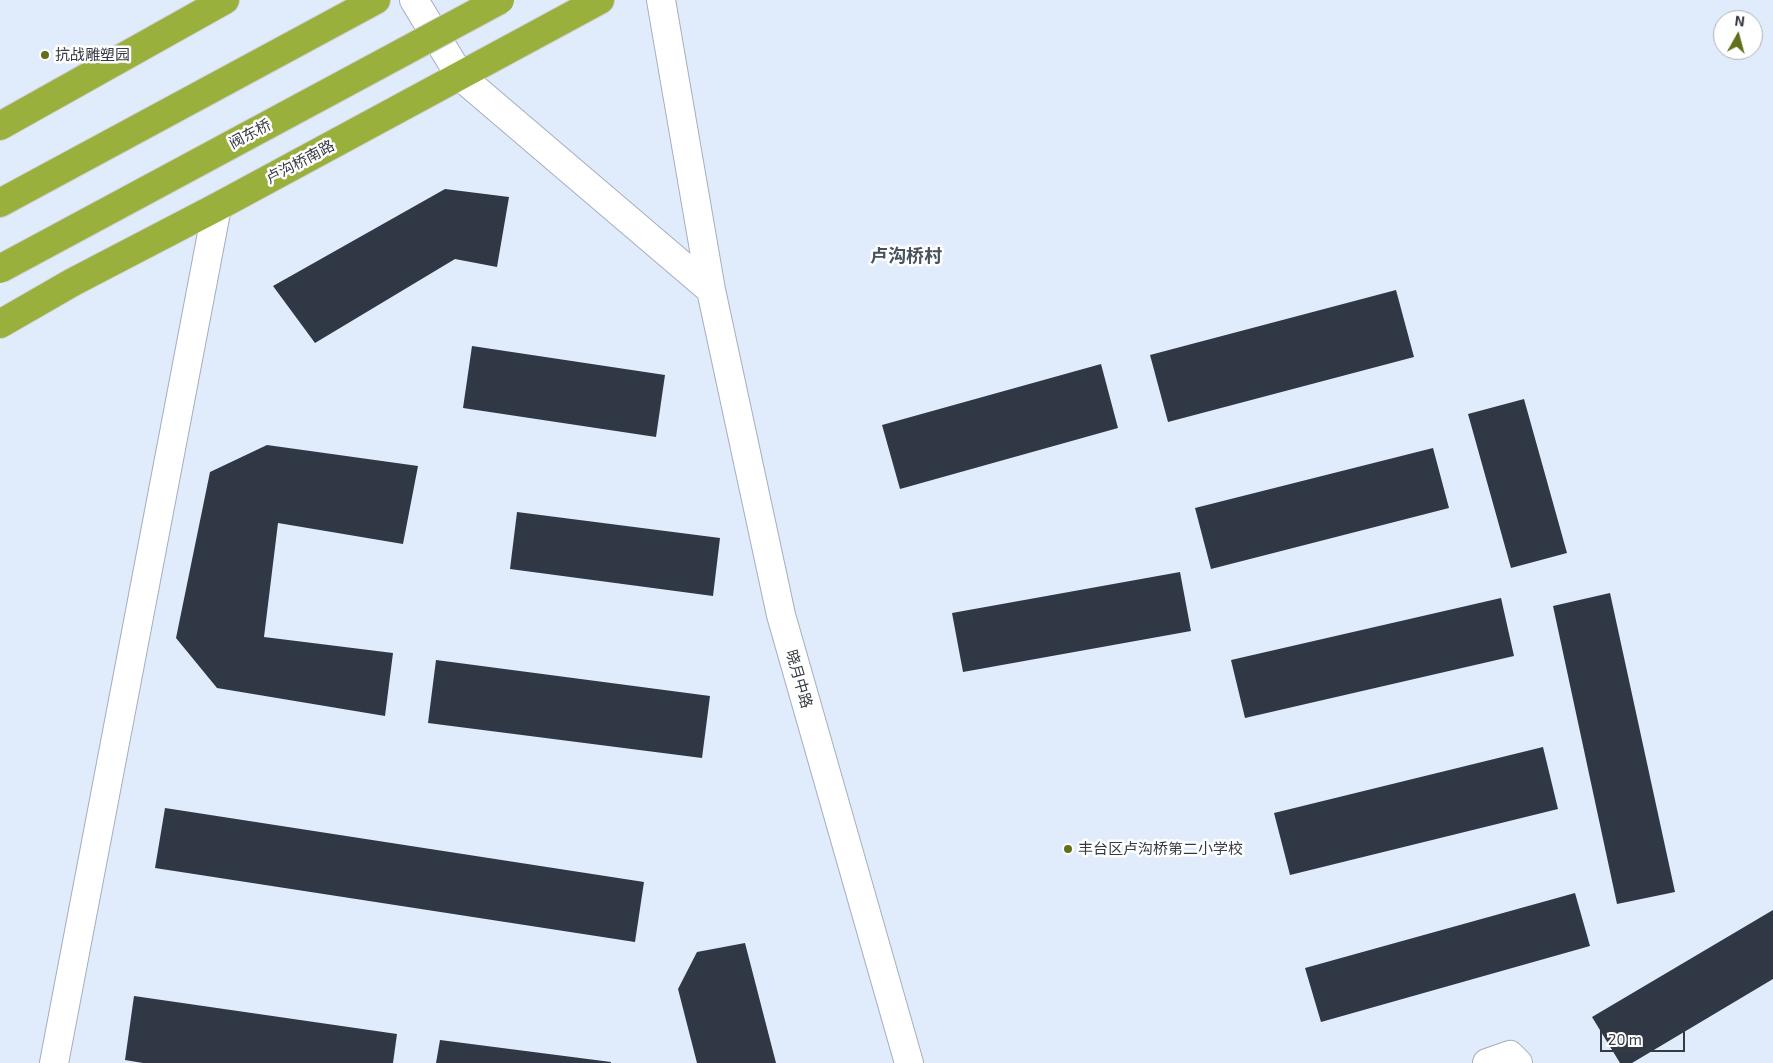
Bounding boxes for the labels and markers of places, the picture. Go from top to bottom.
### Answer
place label: 抗战雕塑园 [55,46,130,64]
marker: 抗战雕塑园 [39,49,51,61]
place label: 丰台区卢沟桥第二小学校 [1078,840,1243,858]
marker: 丰台区卢沟桥第二小学校 [1062,843,1074,855]

